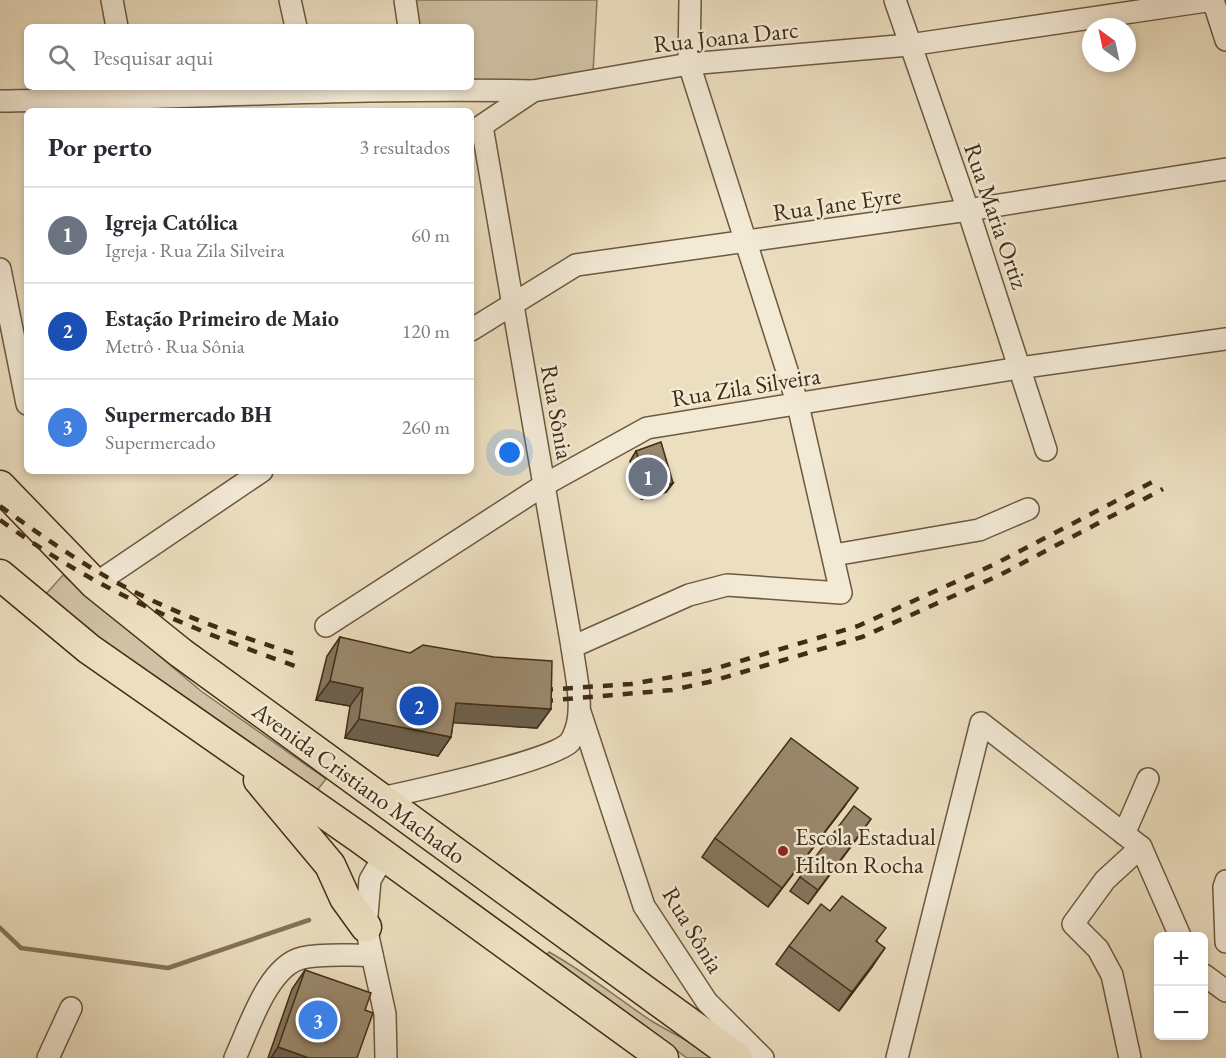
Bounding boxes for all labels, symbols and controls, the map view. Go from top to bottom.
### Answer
street label: Rua Joana Darc [652,13,800,60]
north arrow [1082,18,1136,72]
search box [24,24,474,90]
icon: search [45,41,78,74]
text: Pesquisar aqui [93,43,213,72]
text: Por perto [48,130,152,164]
text: 3 resultados [359,134,450,160]
street label: Rua Maria Ortiz [957,139,1036,293]
street label: Rua Jane Eyre [771,179,903,228]
text: Igreja Católica [105,208,238,237]
text: 1 [62,222,73,248]
text: 60 m [411,222,450,248]
text: Igreja · Rua Zila Silveira [105,237,285,263]
text: Estação Primeiro de Maio [105,304,339,333]
text: 2 [62,318,73,344]
text: 120 m [402,318,450,344]
text: Metrô · Rua Sônia [105,333,245,359]
street label: Rua Zila Silveira [669,359,823,414]
street label: Rua Sônia [534,362,581,462]
text: Supermercado BH [105,400,272,429]
text: 3 [62,414,73,440]
text: 260 m [402,414,450,440]
text: Supermercado [105,429,216,455]
your location [495,438,524,467]
pin: 1 [628,454,668,500]
pin: 2 [400,684,438,728]
street label: Avenida Cristiano Machado [246,694,472,871]
place label: Escola Estadual Hilton Rocha [795,821,936,880]
marker: Escola Estadual Hilton Rocha [776,844,790,858]
street label: Rua Sônia [656,881,731,979]
map controls [1154,932,1208,1040]
button: + [1154,932,1208,986]
button: − [1154,986,1208,1040]
pin: 3 [298,998,338,1042]

